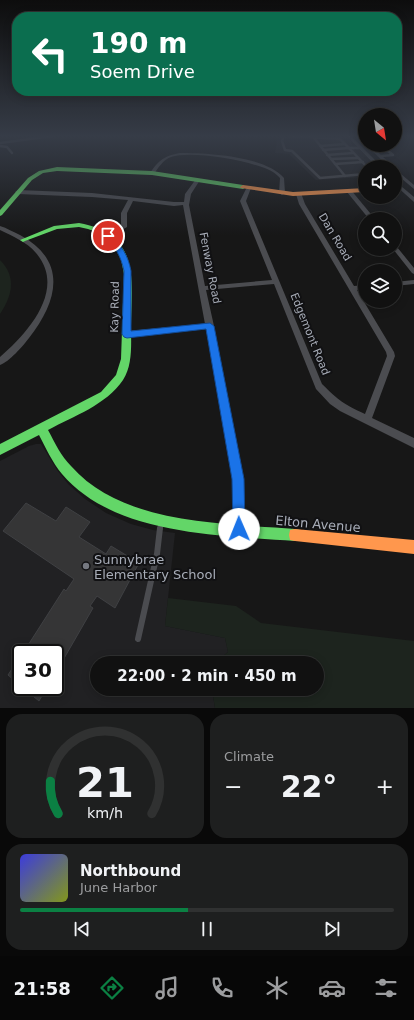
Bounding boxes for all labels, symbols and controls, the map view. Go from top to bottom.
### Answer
text: 190 m [90,27,187,60]
icon: left [24,28,76,80]
text: Soem Drive [90,61,195,82]
north arrow [358,108,402,152]
map controls [358,108,402,308]
button: sound [358,160,402,204]
street label: Dan Road [316,211,354,263]
button: search [358,212,402,256]
pin [91,219,125,253]
icon: arrive [97,225,119,247]
street label: Fenway Road [197,231,223,305]
button: layers [358,264,402,308]
street label: Kay Road [108,281,122,333]
street label: Edgemont Road [288,291,332,377]
position arrow [218,508,260,550]
street label: Elton Avenue [275,513,361,535]
place label: Sunnybrae Elementary School [94,552,216,582]
marker: Sunnybrae Elementary School [81,561,91,571]
speed limit sign: 30 [12,644,64,696]
text: 22:00 · 2 min · 450 m [117,667,297,685]
text: Climate [224,749,274,764]
text: 21 [76,758,134,807]
text: 22° [281,769,337,804]
text: − [224,774,242,799]
text: + [376,774,394,799]
text: km/h [87,805,123,821]
text: Northbound [80,862,181,880]
text: June Harbor [80,880,157,895]
icon: previous [71,918,93,940]
icon: pause [196,918,218,940]
icon: next [321,918,343,940]
icon: directions [98,974,126,1002]
icon: music [153,974,181,1002]
icon: phone [208,974,236,1002]
icon: climate [263,974,291,1002]
icon: car [318,974,346,1002]
icon: filters [372,974,400,1002]
text: 21:58 [13,978,71,999]

